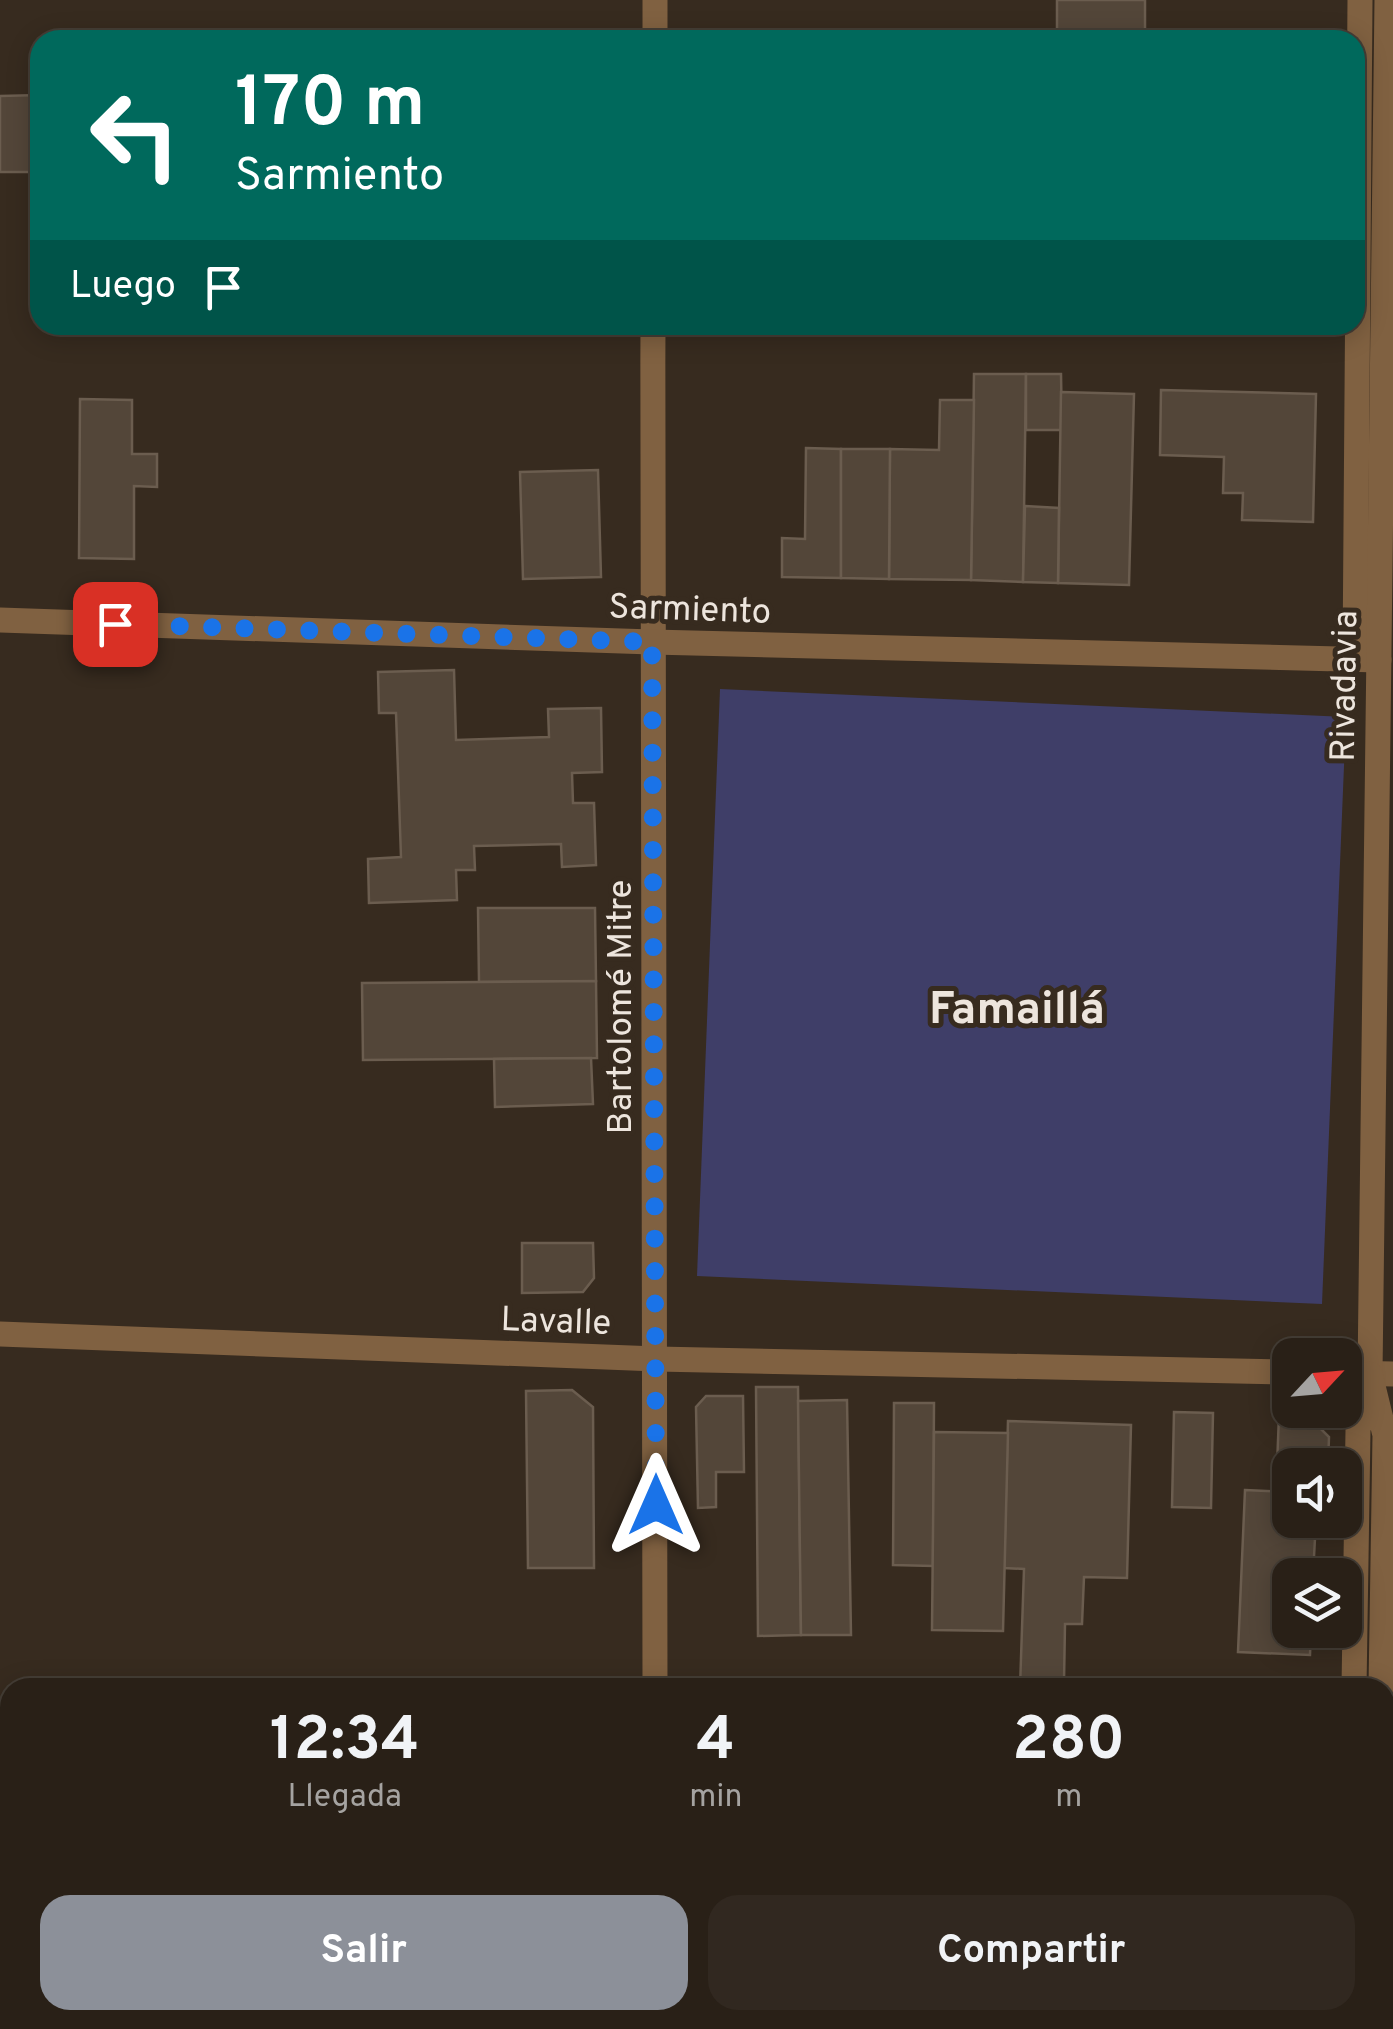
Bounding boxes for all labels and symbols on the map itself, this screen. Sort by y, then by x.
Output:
pin [73,582,158,667]
street label: Sarmiento [608,586,772,636]
street label: Rivadavia [1323,610,1369,762]
street label: Bartolomé Mitre [600,880,644,1134]
district label: Famaillá [929,983,1105,1040]
street label: Lavalle [500,1299,612,1347]
north arrow [1272,1338,1362,1428]
position arrow [604,1453,708,1557]

